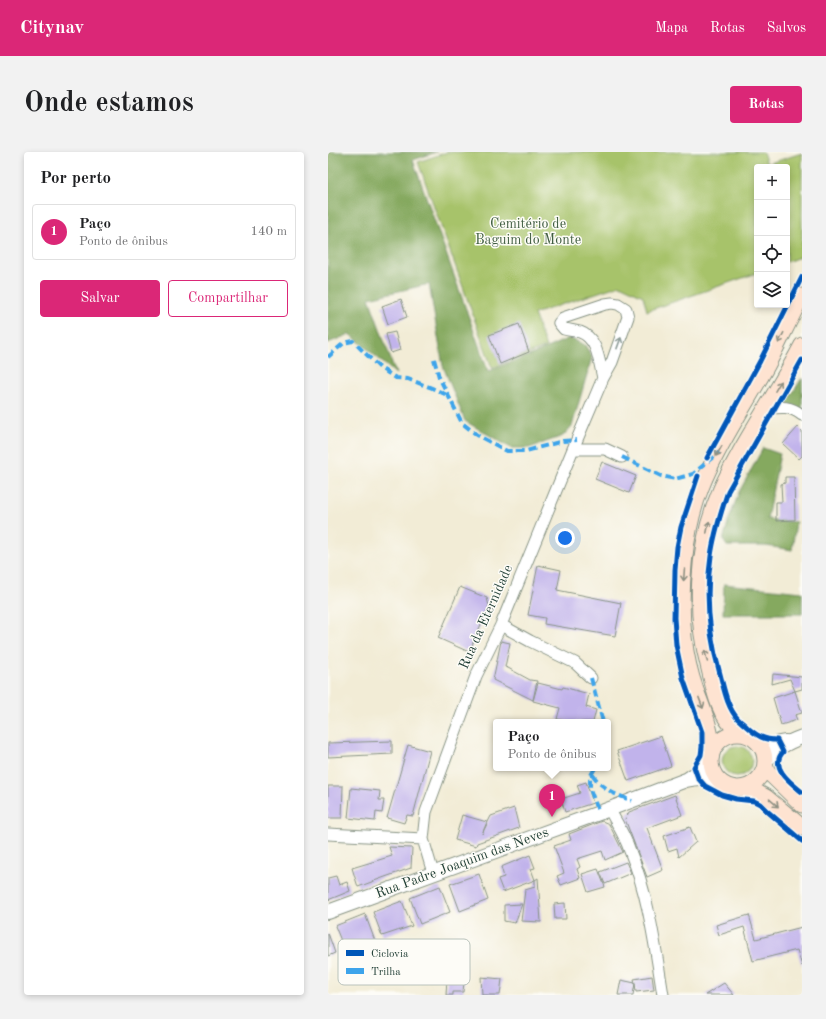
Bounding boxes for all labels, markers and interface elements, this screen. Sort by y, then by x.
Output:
text: Citynav [20,19,84,38]
text: Mapa [655,21,688,35]
text: Rotas [710,21,745,35]
text: Salvos [767,21,806,35]
button: Rotas [730,86,802,123]
text: Onde estamos [24,90,194,118]
map controls [754,164,790,308]
button: + [754,164,790,200]
text: Por perto [40,170,111,187]
button: − [754,200,790,236]
text: Paço [79,217,111,232]
park label: Cemitério de Baguim do Monte [475,217,581,247]
text: 1 [50,225,58,238]
text: 140 m [250,225,287,238]
text: Ponto de ônibus [79,235,168,248]
button: locate [754,236,790,272]
button: layers [754,272,790,308]
button: Salvar [40,280,160,317]
button: Compartilhar [168,280,288,317]
one-way arrow [777,331,785,343]
one-way arrow [615,337,623,349]
one-way arrow [775,380,783,392]
one-way arrow [714,445,722,457]
one-way arrow [705,521,713,534]
your location [555,528,575,548]
street label: Rua da Eternidade [457,563,515,671]
one-way arrow [680,568,687,581]
one-way arrow [701,650,709,663]
one-way arrow [698,696,706,708]
popup [493,719,611,771]
text: Paço [508,730,540,745]
text: Ponto de ônibus [508,748,596,761]
pin: 1 [539,784,565,817]
one-way arrow [769,799,779,808]
street label: Rua Padre Joaquim das Neves [374,825,550,901]
legend [338,939,470,985]
text: Ciclovia [371,949,409,960]
text: Trilha [371,967,401,978]

